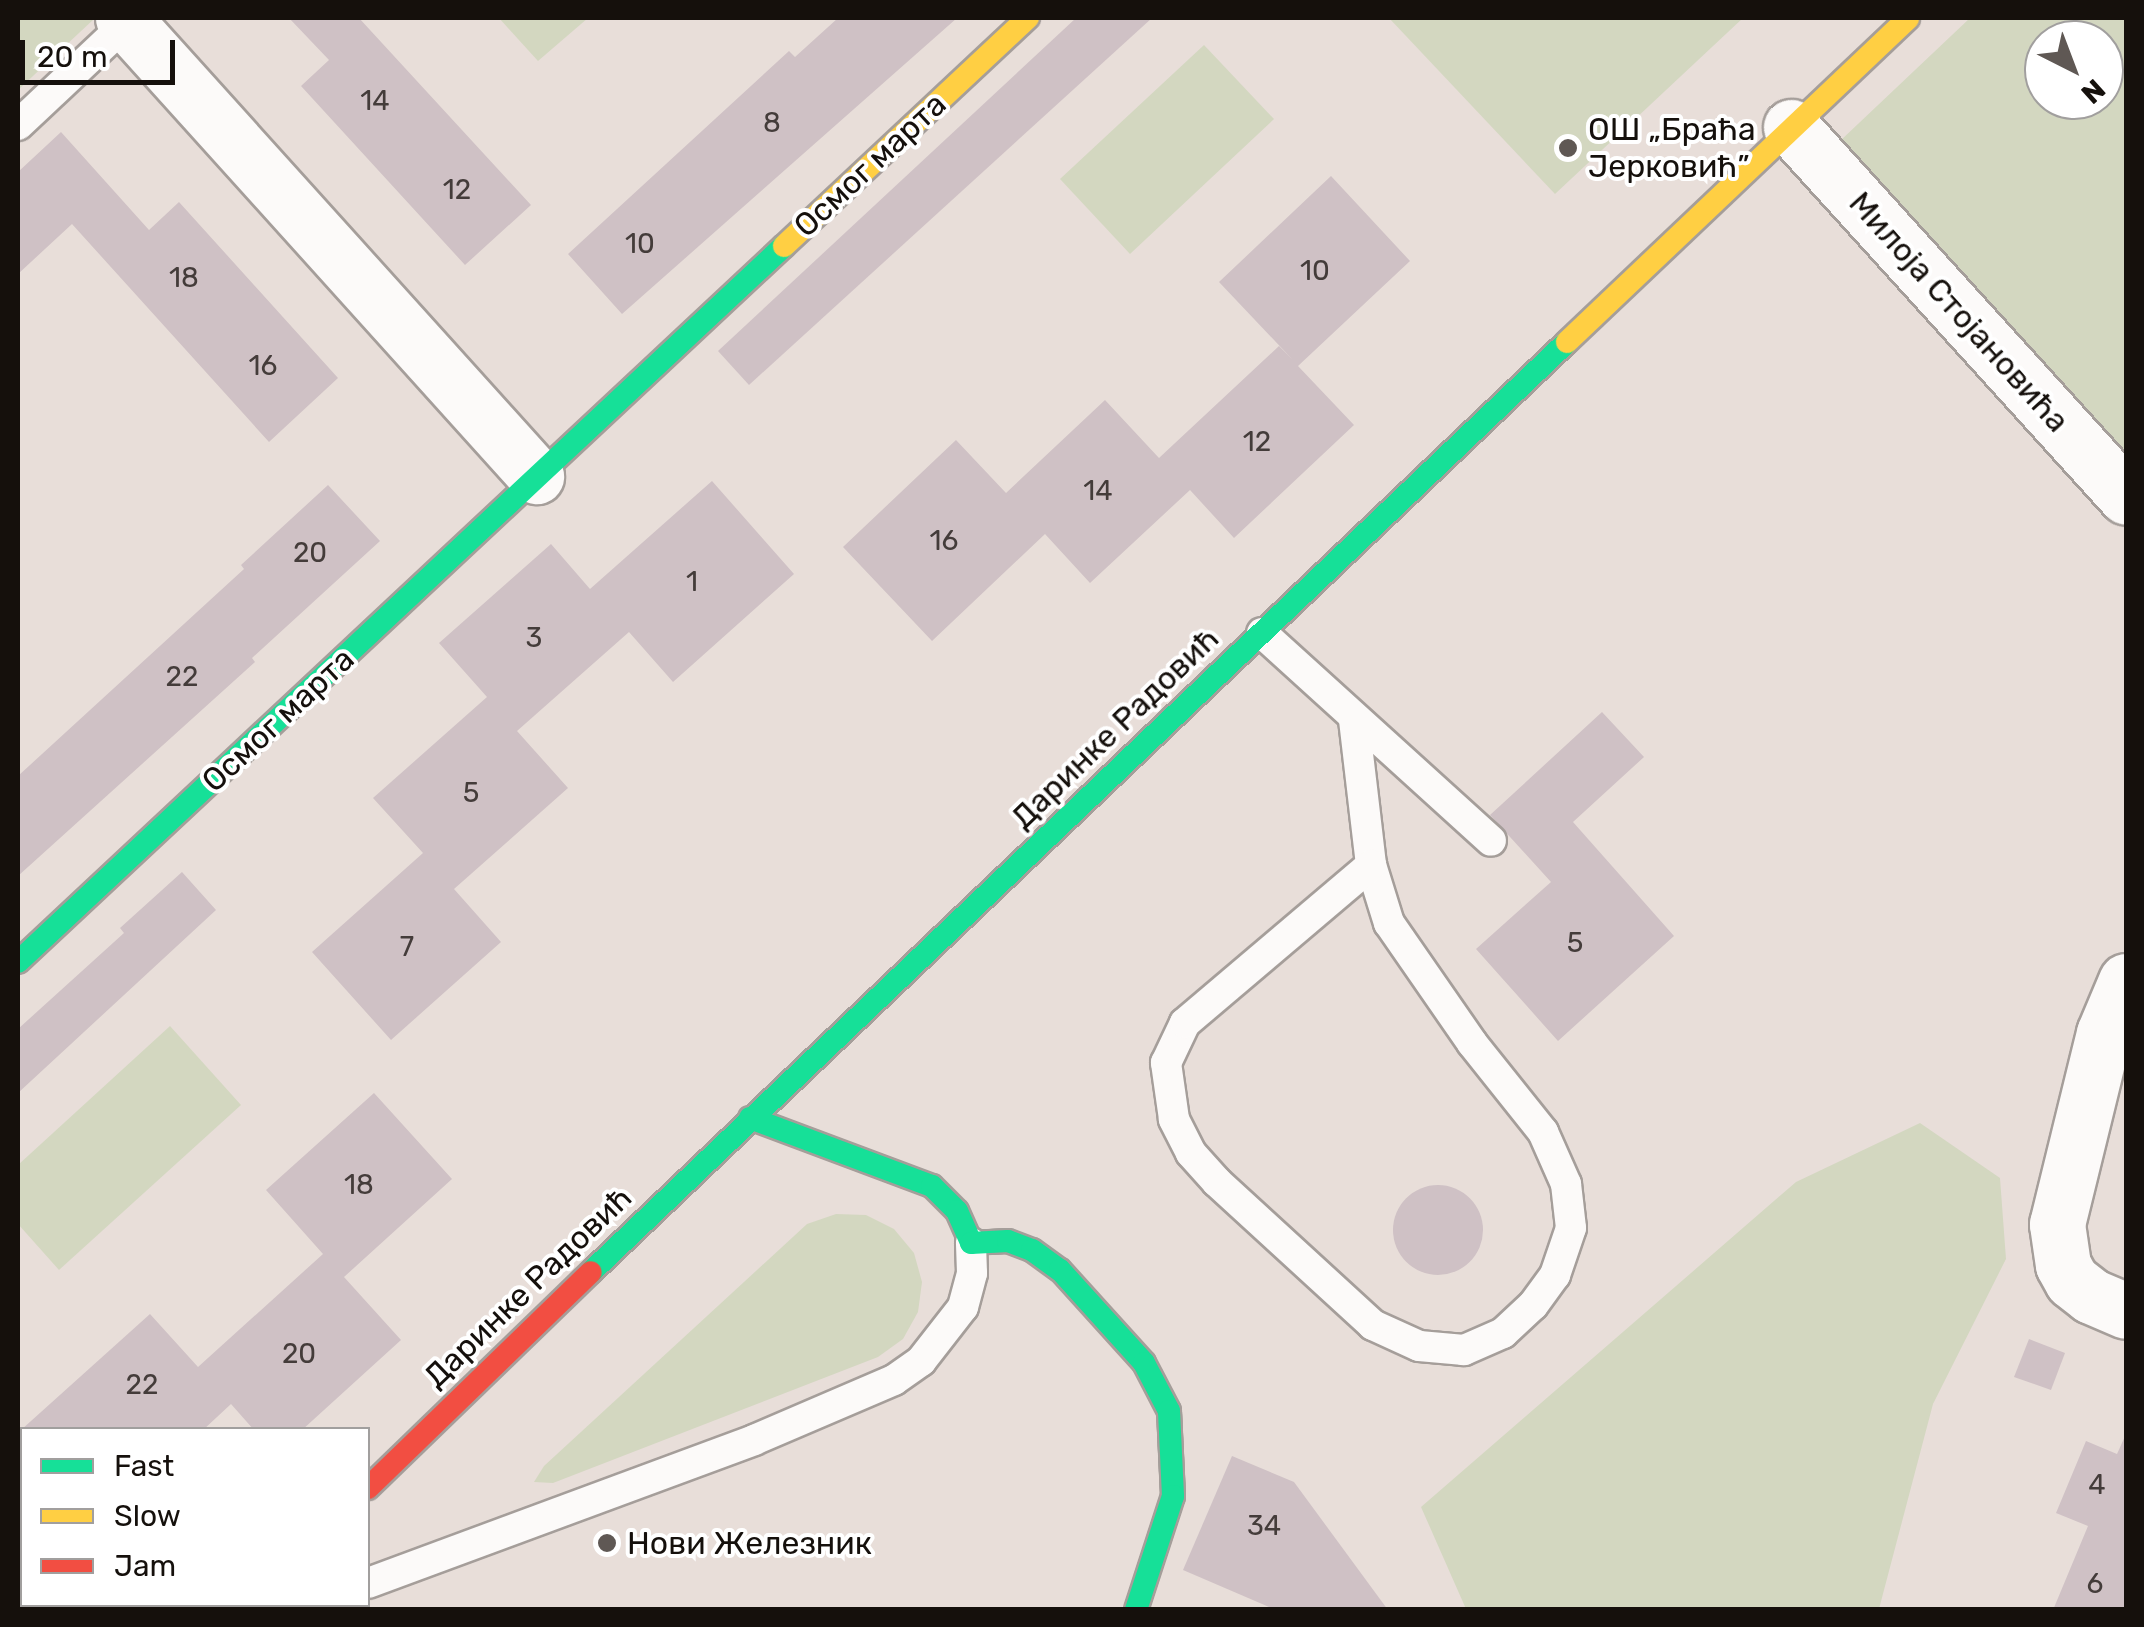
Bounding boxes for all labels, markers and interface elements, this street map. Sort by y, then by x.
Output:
scale bar [25,20,180,82]
north arrow [2024,20,2124,120]
text: 20 m [37,39,108,75]
text: N [2075,72,2112,110]
house number: 14 [360,84,390,118]
street label: Осмог марта [786,85,954,245]
house number: 8 [763,106,781,140]
place label: ОШ „Браћа Јерковић” [1588,111,1756,186]
marker: ОШ „Браћа Јерковић” [1557,137,1579,159]
house number: 12 [443,173,471,207]
street label: Милоја Стојановића [1841,184,2077,440]
house number: 10 [625,227,655,261]
house number: 10 [1300,254,1330,288]
house number: 18 [169,261,199,295]
house number: 16 [249,349,277,383]
house number: 12 [1243,425,1271,459]
house number: 14 [1083,474,1113,508]
house number: 16 [930,524,958,558]
house number: 20 [293,536,327,570]
house number: 1 [686,565,698,599]
street label: Даринке Радовић [1003,619,1227,837]
house number: 3 [526,621,542,655]
street label: Осмог марта [194,640,362,800]
house number: 22 [166,660,198,694]
house number: 5 [463,776,479,810]
house number: 5 [1567,926,1583,960]
house number: 7 [400,930,414,964]
house number: 18 [344,1168,374,1202]
street label: Даринке Радовић [416,1178,640,1396]
house number: 20 [282,1337,316,1371]
house number: 22 [126,1368,158,1402]
legend [20,1427,370,1607]
text: Fast [114,1448,174,1484]
house number: 4 [2088,1468,2106,1502]
text: Slow [114,1498,181,1534]
house number: 34 [1247,1509,1281,1543]
place label: Нови Железник [627,1524,872,1562]
marker: Нови Железник [596,1532,618,1554]
text: Jam [114,1548,176,1584]
house number: 6 [2087,1567,2103,1601]

